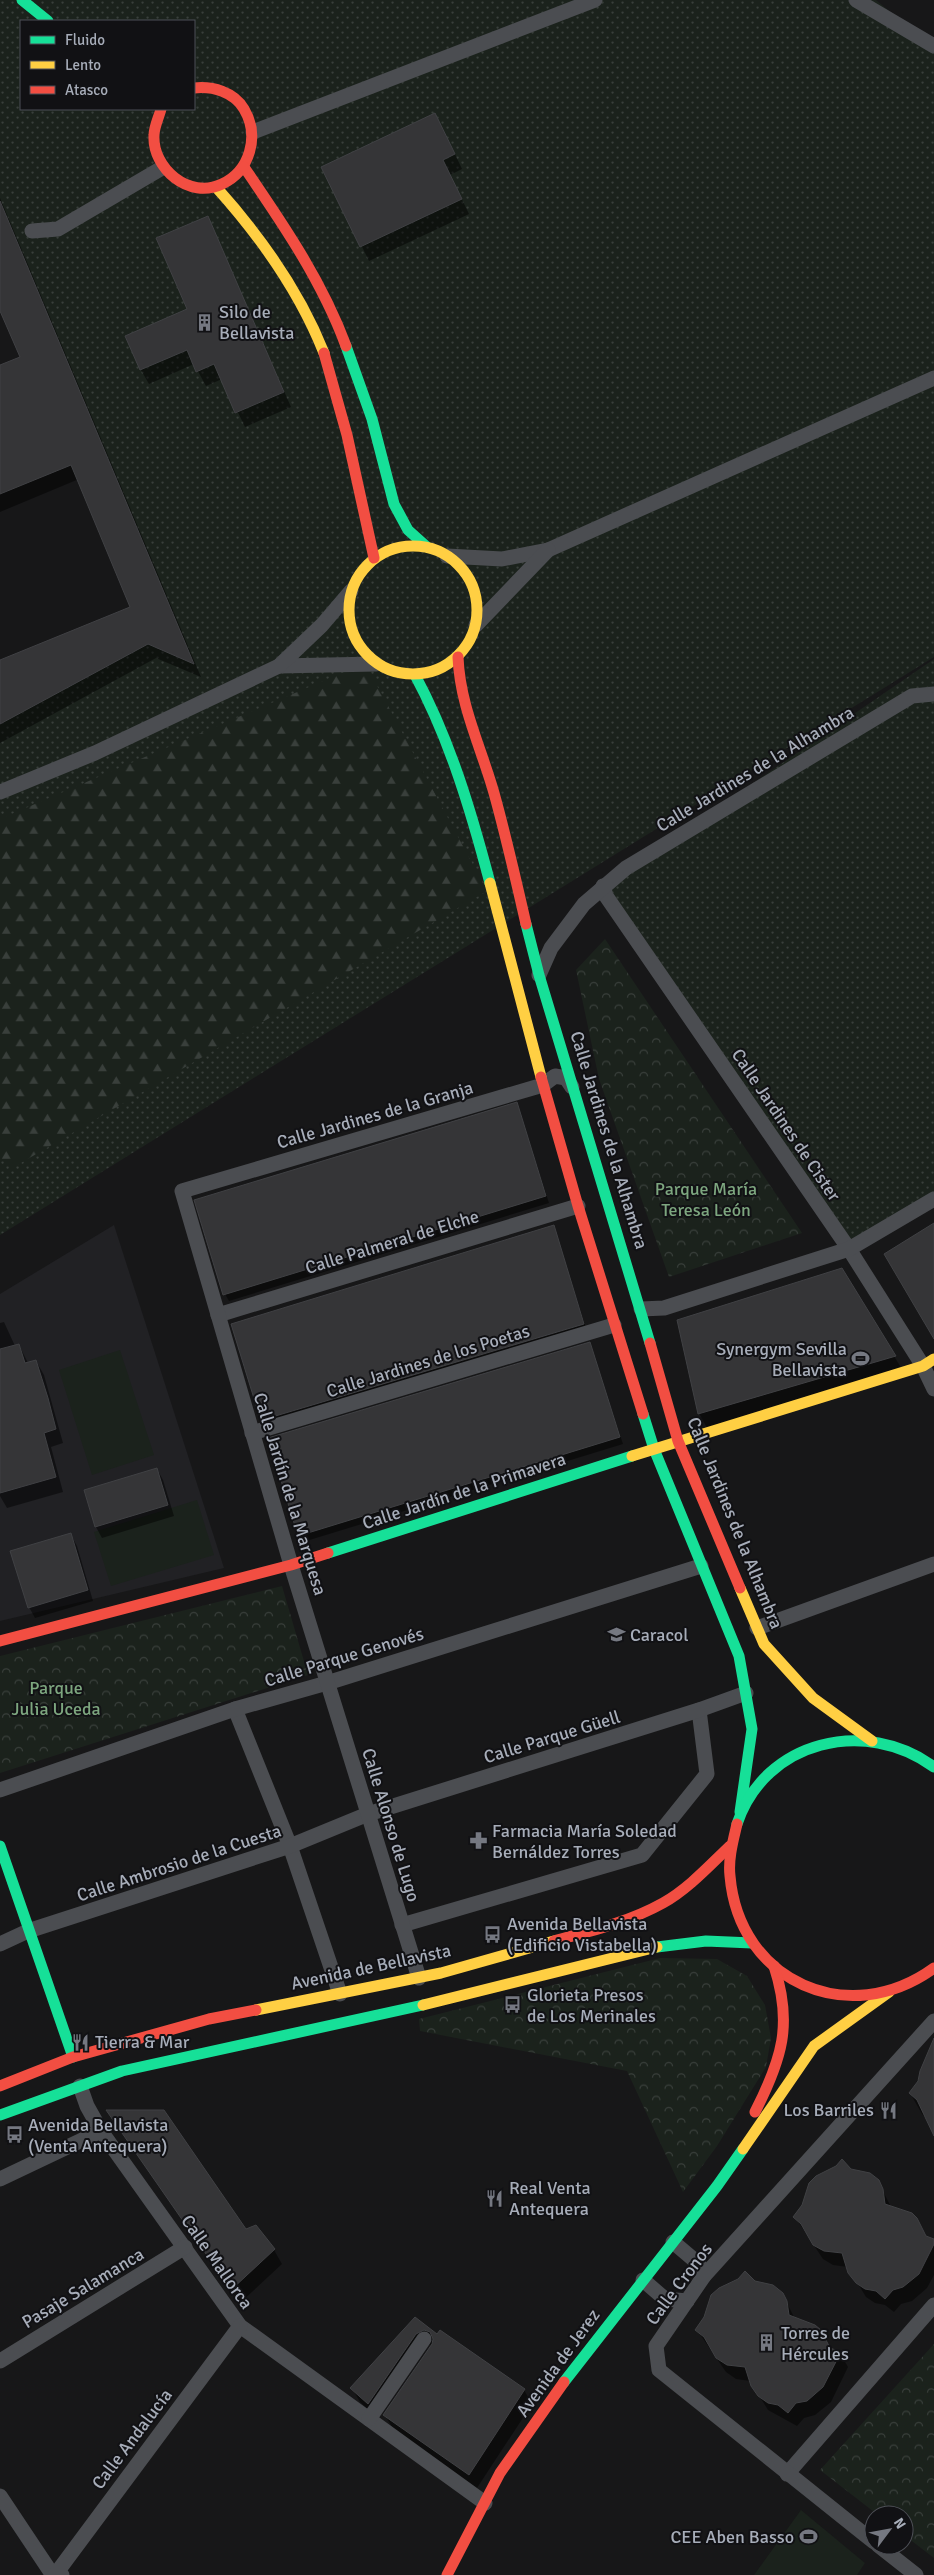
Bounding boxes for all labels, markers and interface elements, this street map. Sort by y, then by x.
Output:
legend [20,20,195,110]
text: Fluido [65,31,105,49]
text: Lento [65,56,101,74]
text: Atasco [65,81,108,99]
place label: Silo de Bellavista [219,301,294,344]
building icon: Silo de Bellavista [195,312,215,332]
street label: Calle Jardines de la Alhambra [652,701,858,837]
street label: Calle Jardines de la Alhambra [565,1028,653,1252]
street label: Calle Jardines de Cister [727,1045,845,1206]
street label: Calle Jardines de la Granja [274,1076,476,1154]
park label: Parque María Teresa León [655,1178,757,1221]
street label: Calle Palmeral de Elche [302,1205,482,1279]
street label: Calle Jardines de los Poetas [324,1320,532,1402]
place label: Synergym Sevilla Bellavista [716,1338,847,1381]
sports icon: Synergym Sevilla Bellavista [851,1349,871,1369]
street label: Calle Jardín de la Marquesa [249,1390,331,1598]
street label: Calle Jardines de la Alhambra [682,1414,788,1632]
street label: Calle Jardín de la Primavera [359,1448,569,1534]
street label: Calle Parque Genovés [262,1622,426,1692]
place label: Caracol [630,1624,688,1646]
school or university icon: Caracol [606,1625,626,1645]
park label: Parque Julia Uceda [11,1677,101,1720]
street label: Calle Parque Güell [481,1706,623,1768]
street label: Calle Alonso de Lugo [357,1746,425,1904]
street label: Calle Ambrosio de la Cuesta [74,1820,284,1906]
place label: Farmacia María Soledad Bernáldez Torres [492,1820,677,1863]
pharmacy icon: Farmacia María Soledad Bernáldez Torres [468,1831,488,1851]
place label: Avenida Bellavista (Edificio Vistabella) [507,1913,657,1956]
bus stop icon: Avenida Bellavista (Edificio Vistabella) [483,1924,503,1944]
street label: Avenida de Bellavista [289,1939,453,1995]
place label: Glorieta Presos de Los Merinales [527,1984,656,2027]
bus stop icon: Glorieta Presos de Los Merinales [503,1995,523,2015]
place label: Tierra & Mar [95,2031,190,2053]
restaurant icon: Tierra & Mar [71,2032,91,2052]
place label: Los Barriles [783,2099,874,2121]
restaurant icon: Los Barriles [878,2100,898,2120]
place label: Avenida Bellavista (Venta Antequera) [28,2114,168,2157]
bus stop icon: Avenida Bellavista (Venta Antequera) [4,2125,24,2145]
place label: Real Venta Antequera [509,2177,591,2220]
restaurant icon: Real Venta Antequera [485,2188,505,2208]
street label: Calle Mallorca [176,2211,258,2313]
street label: Calle Cronos [641,2239,717,2329]
street label: Pasaje Salamanca [18,2243,148,2333]
street label: Avenida de Jerez [512,2305,604,2421]
place label: Torres de Hércules [781,2322,850,2365]
building icon: Torres de Hércules [757,2333,777,2353]
street label: Calle Andalucía [87,2384,177,2494]
north arrow [864,2505,914,2555]
text: N [890,2515,909,2532]
place label: CEE Aben Basso [670,2526,794,2548]
sports icon: CEE Aben Basso [798,2527,818,2547]

